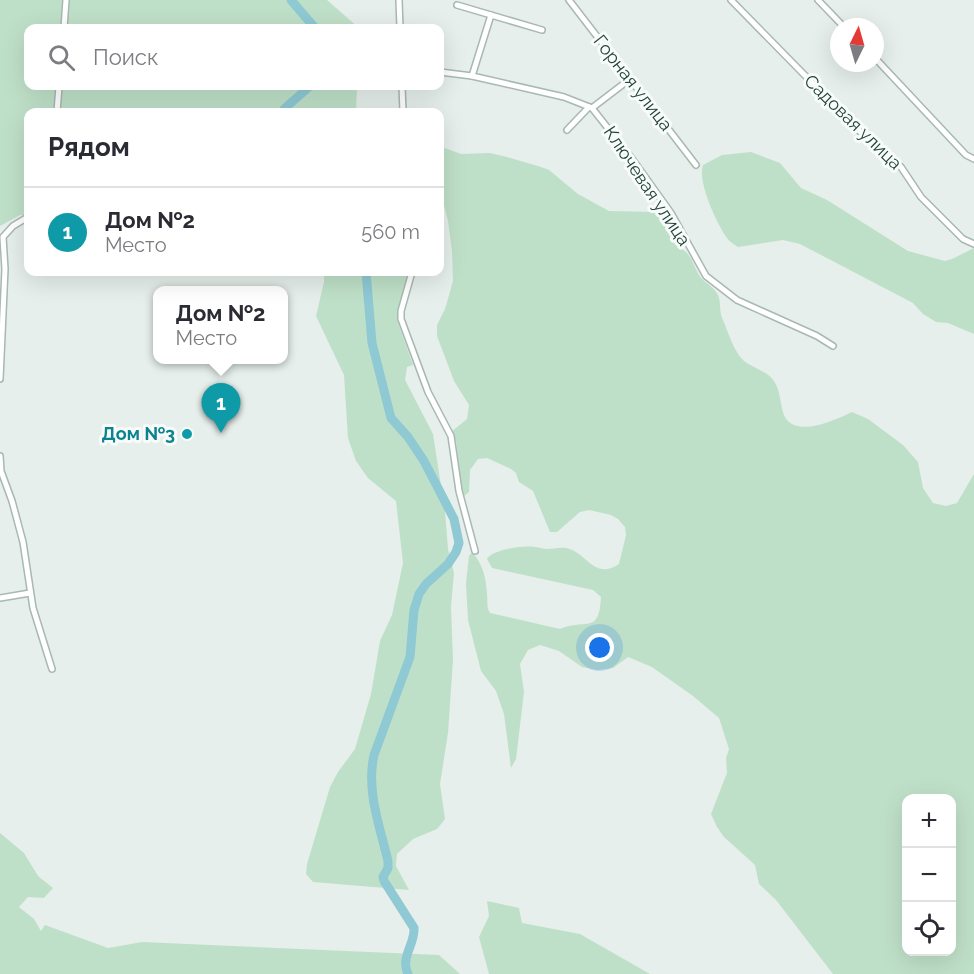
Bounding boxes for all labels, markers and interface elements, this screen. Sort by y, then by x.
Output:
north arrow [830,18,884,72]
search box [24,24,444,90]
street label: Горная улица [589,31,677,135]
icon: search [45,41,78,74]
text: Поиск [93,44,158,70]
street label: Садовая улица [800,70,906,173]
street label: Ключевая улица [600,122,695,249]
text: Рядом [48,132,130,162]
text: Дом №2 [105,207,195,233]
text: 1 [63,220,72,244]
text: 560 m [361,220,420,244]
text: Место [105,233,167,257]
popup [153,286,288,364]
text: Дом №2 [176,300,265,326]
text: Место [176,326,237,350]
pin: 1 [202,384,240,433]
place label: Дом №3 [102,423,175,444]
marker: Дом №3 [180,427,194,441]
your location [585,633,614,662]
map controls [902,794,956,956]
button: + [902,794,956,848]
button: − [902,848,956,902]
button: locate [902,902,956,956]

